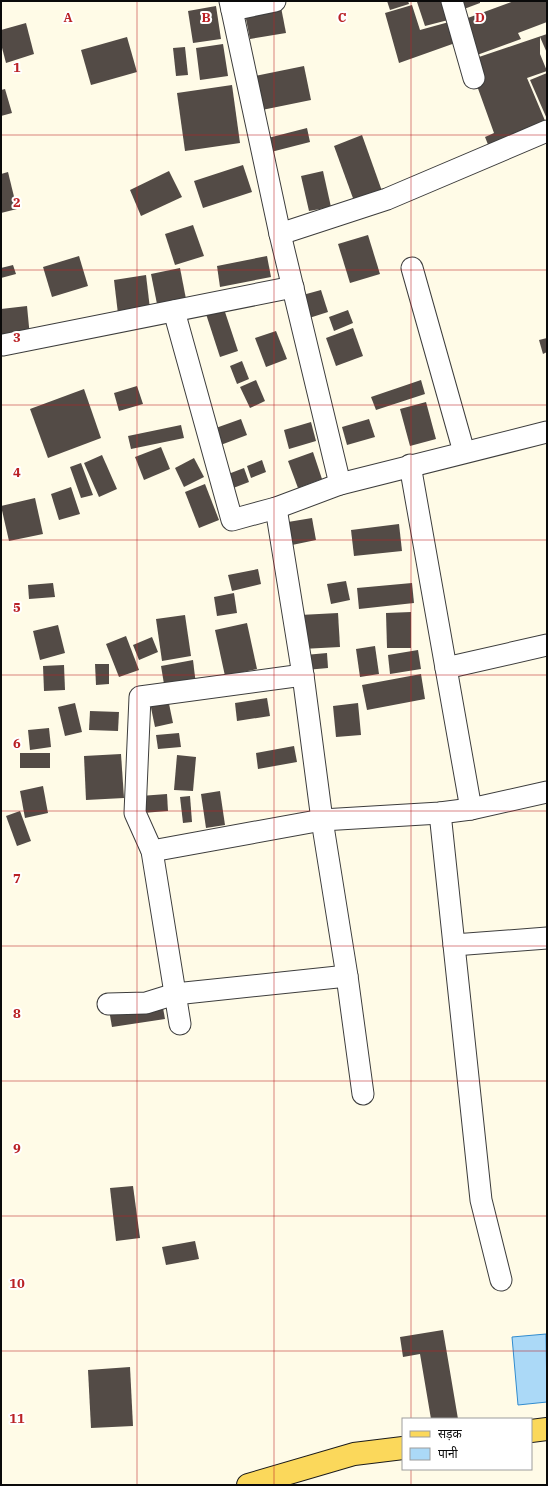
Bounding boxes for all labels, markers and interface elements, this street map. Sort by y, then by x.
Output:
text: A [63,9,73,26]
text: B [201,9,211,26]
text: C [338,9,347,26]
text: D [475,9,485,26]
text: 1 [13,59,21,76]
text: 2 [13,194,21,211]
text: 3 [13,329,21,346]
text: 4 [13,464,21,481]
text: 5 [13,599,21,616]
text: 6 [13,735,21,752]
text: 7 [13,870,21,887]
text: 8 [13,1005,21,1022]
text: 9 [13,1140,21,1157]
text: 10 [9,1275,25,1292]
text: 11 [9,1410,25,1427]
legend [402,1418,532,1470]
text: सड़क [438,1426,463,1441]
text: पानी [438,1446,459,1461]

